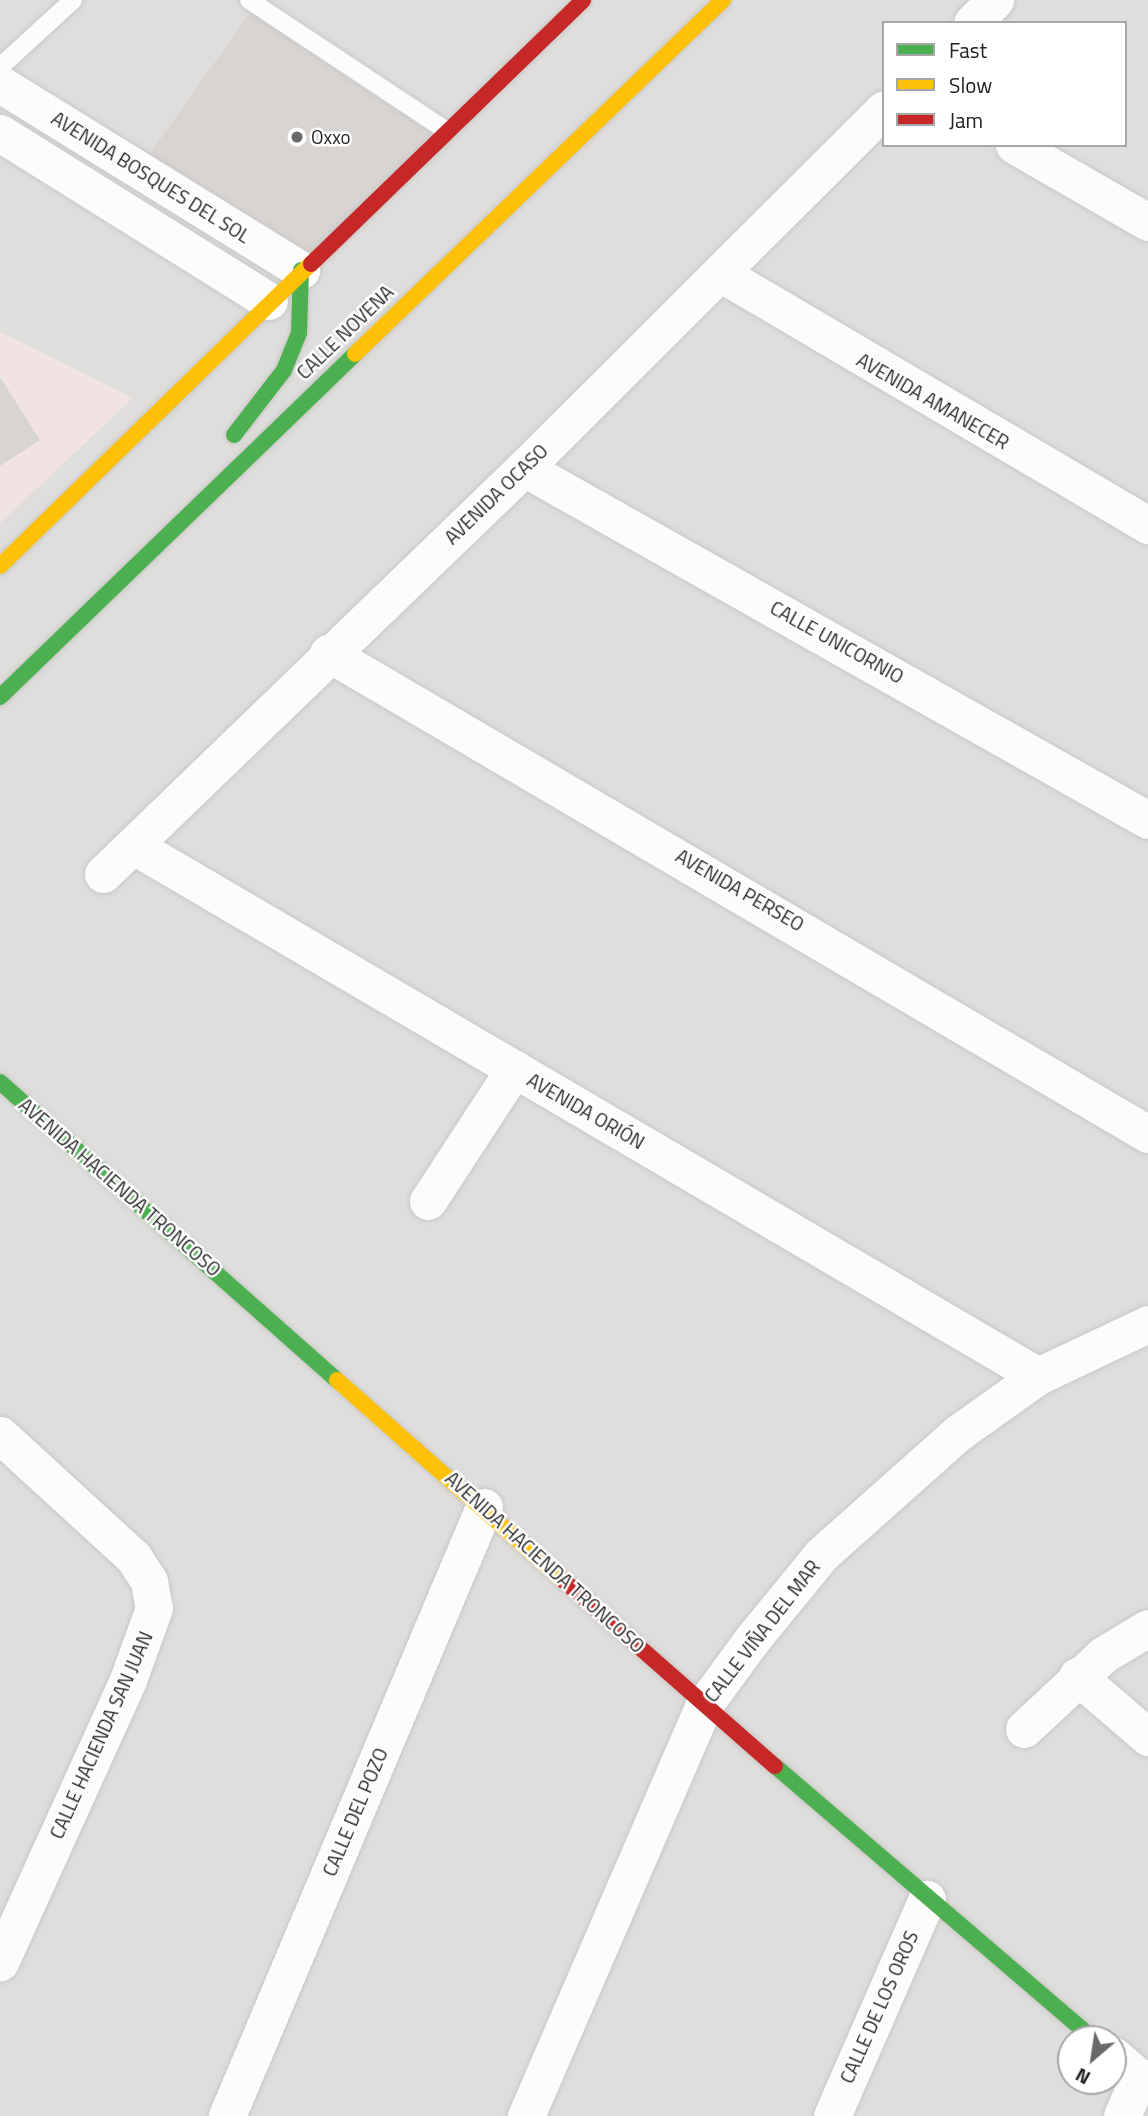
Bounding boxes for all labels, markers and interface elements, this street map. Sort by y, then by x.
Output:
legend [882,21,1127,147]
text: Fast [949,34,987,66]
text: Slow [949,69,992,101]
text: Jam [949,104,983,136]
street label: AVENIDA BOSQUES DEL SOL [48,106,254,248]
place label: Oxxo [311,126,351,148]
marker: Oxxo [289,129,305,145]
street label: CALLE NOVENA [292,280,398,384]
street label: AVENIDA AMANECER [853,348,1013,454]
street label: AVENIDA OCASO [440,439,552,549]
street label: CALLE UNICORNIO [766,596,908,688]
street label: AVENIDA PERSEO [672,844,808,936]
street label: AVENIDA ORIÓN [523,1068,649,1154]
street label: AVENIDA HACIENDA TRONCOSO [15,1093,225,1281]
street label: AVENIDA HACIENDA TRONCOSO [441,1467,649,1657]
street label: CALLE VIÑA DEL MAR [700,1556,824,1706]
street label: CALLE HACIENDA SAN JUAN [45,1628,157,1842]
street label: CALLE DEL POZO [318,1745,392,1879]
street label: CALLE DE LOS OROS [835,1927,923,2087]
north arrow [1057,2025,1127,2095]
text: N [1070,2061,1095,2093]

